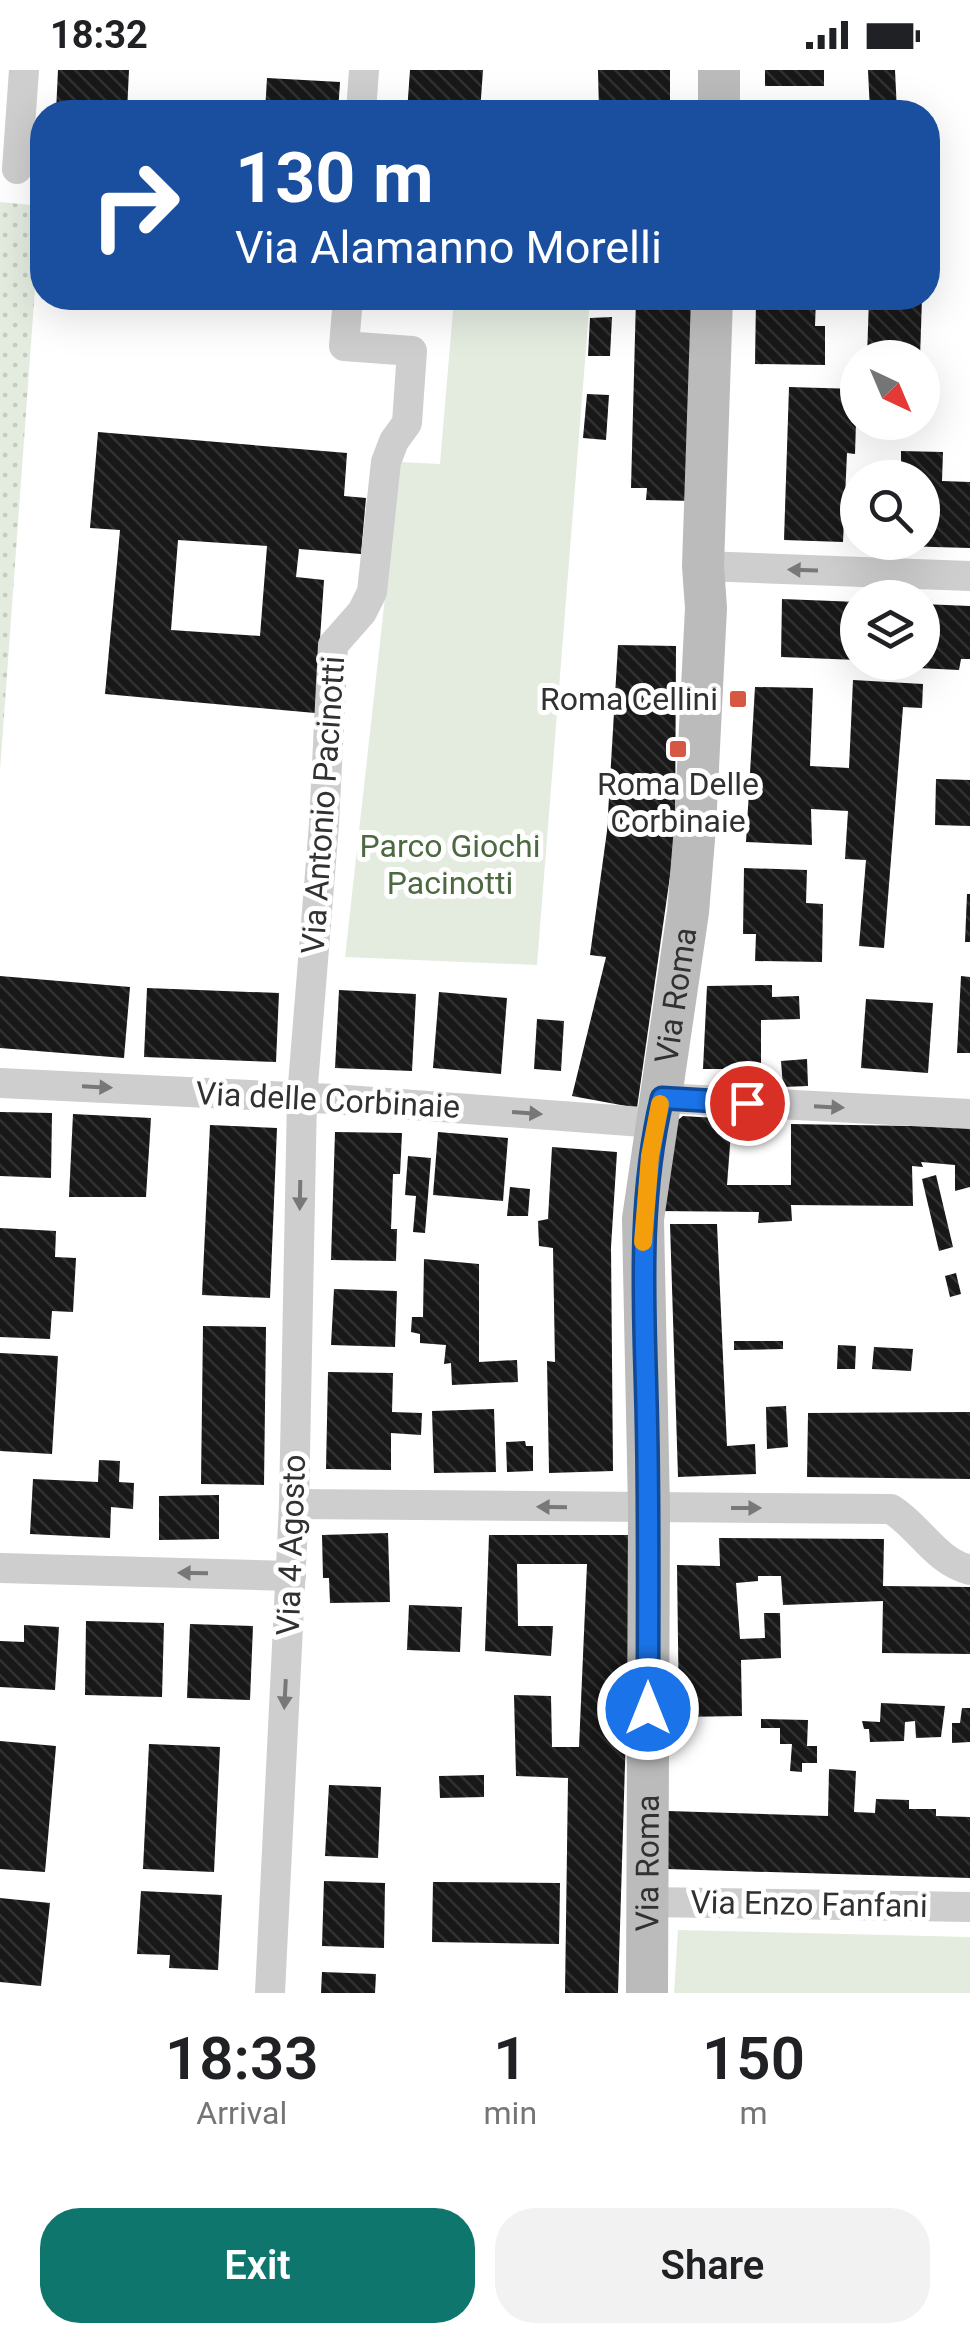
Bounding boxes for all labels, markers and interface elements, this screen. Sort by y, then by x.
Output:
text: 18:32 [50,13,148,57]
text: 130 m [235,137,434,219]
icon: right [70,140,200,270]
text: Via Alamanno Morelli [235,221,662,274]
north arrow [840,340,940,440]
map controls [840,340,940,680]
button: search [840,460,940,560]
one-way arrow [786,562,818,578]
button: layers [840,580,940,680]
street label: Via Antonio Pacinotti [294,655,352,955]
place label: Roma Cellini [540,680,718,718]
marker: Roma Cellini [727,688,749,710]
marker: Roma Delle Corbinaie [667,738,689,760]
place label: Roma Delle Corbinaie [597,765,759,840]
park label: Parco Giochi Pacinotti [360,827,540,902]
street label: Via Roma [647,925,704,1066]
pin [705,1061,790,1146]
street label: Via delle Corbinaie [195,1074,461,1126]
icon: arrive [720,1076,775,1131]
one-way arrow [82,1080,114,1096]
one-way arrow [813,1099,845,1115]
one-way arrow [511,1105,543,1121]
one-way arrow [292,1179,308,1211]
street label: Via 4 Agosto [269,1454,313,1636]
one-way arrow [535,1499,567,1515]
one-way arrow [731,1500,763,1516]
one-way arrow [177,1565,209,1581]
position arrow [596,1657,700,1761]
one-way arrow [277,1679,293,1711]
street label: Via Roma [628,1794,667,1932]
street label: Via Enzo Fanfani [690,1883,928,1925]
text: 18:33 [165,2023,319,2094]
text: 1 [493,2023,527,2094]
text: 150 [702,2023,805,2094]
text: Arrival [196,2094,287,2132]
text: min [484,2094,537,2132]
text: m [739,2094,768,2132]
button: Exit [40,2208,475,2323]
button: Share [495,2208,930,2323]

